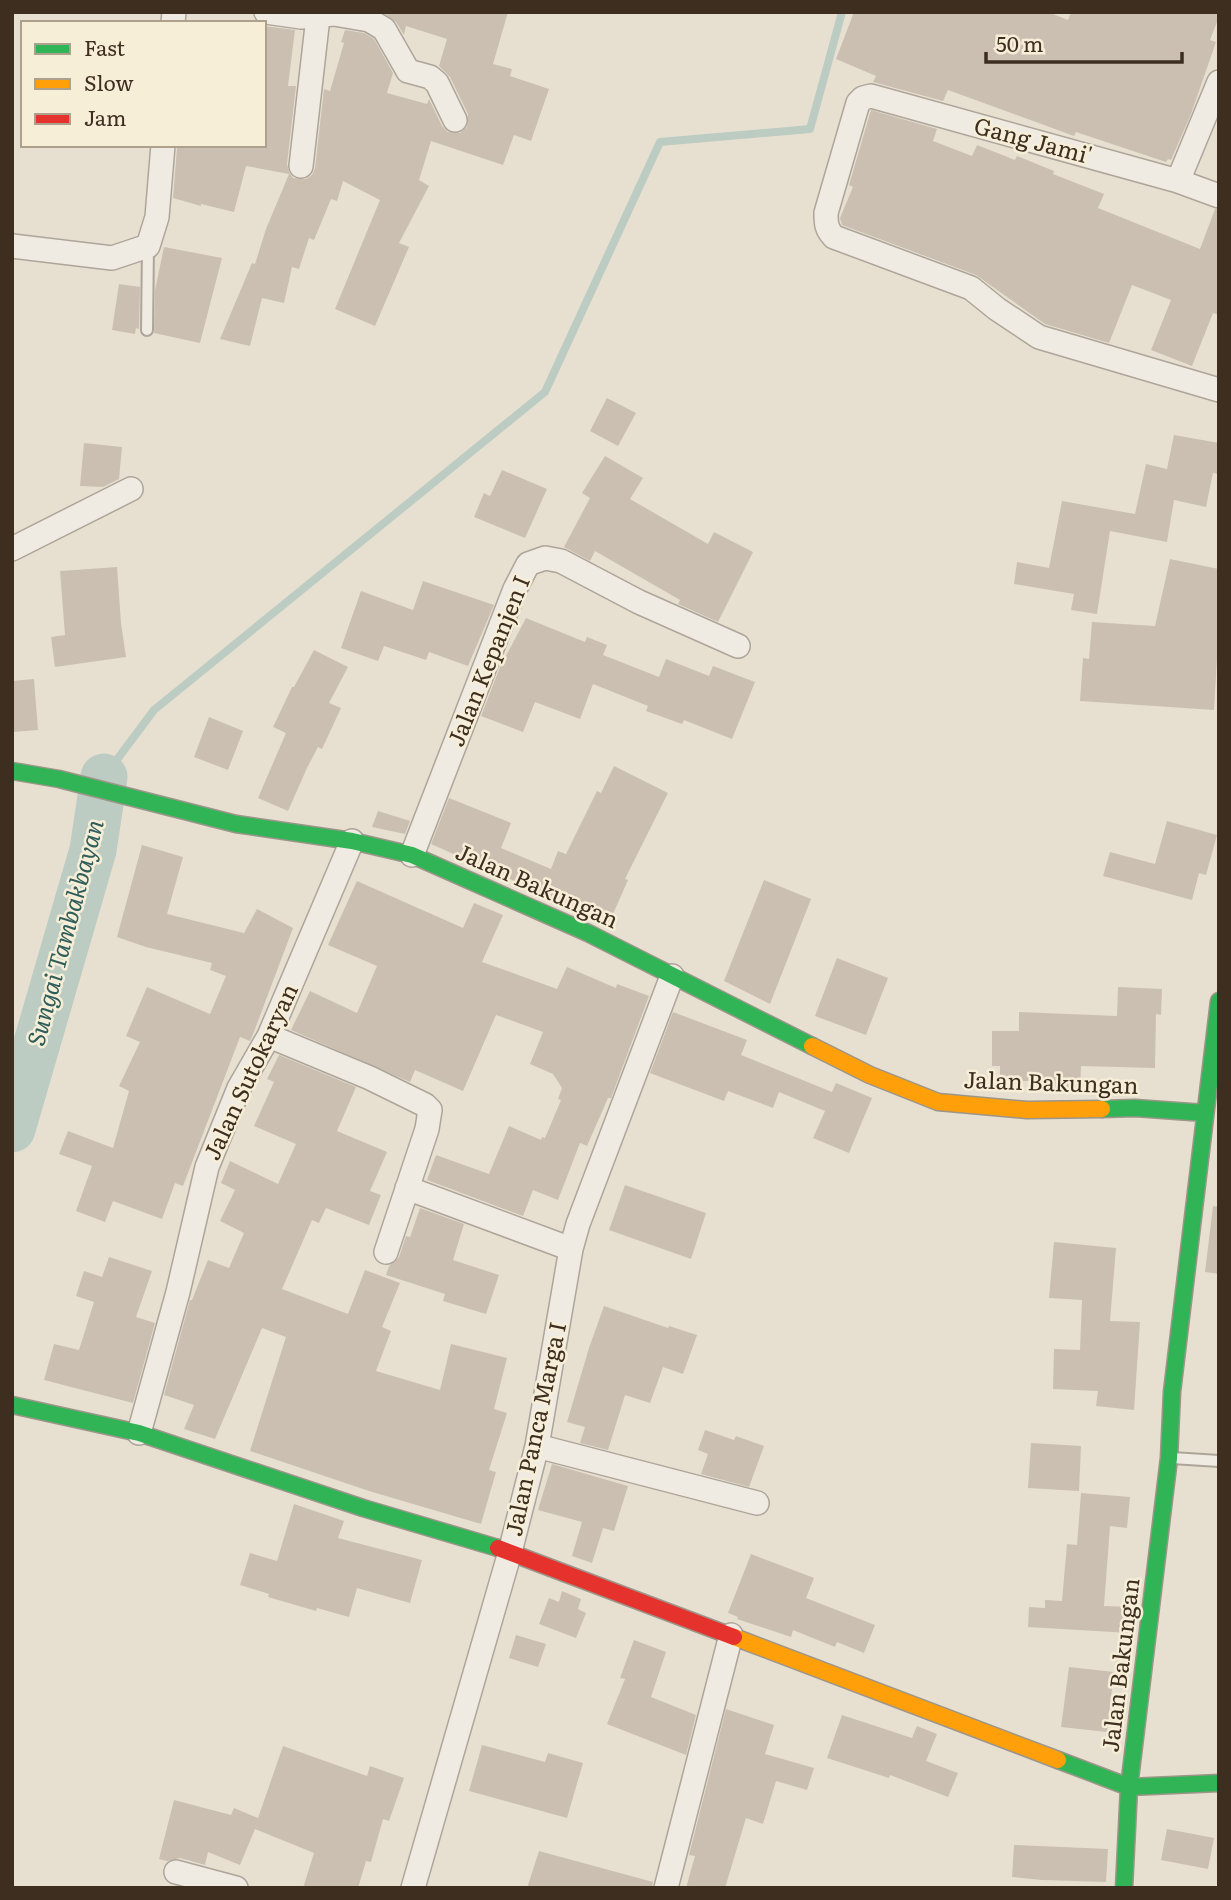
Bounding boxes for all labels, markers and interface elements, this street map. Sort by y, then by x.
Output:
legend [21,21,266,147]
scale bar [986,21,1182,65]
text: 50 m [996,27,1043,58]
text: Fast [84,31,125,62]
text: Slow [84,66,134,97]
text: Jam [84,101,126,132]
street label: Gang Jami' [971,107,1096,171]
street label: Jalan Kepanjen I [437,570,537,751]
water label: Sungai Tambakbayan [17,815,111,1049]
street label: Jalan Bakungan [451,833,625,935]
street label: Jalan Sutokaryan [193,977,305,1165]
street label: Jalan Bakungan [963,1061,1139,1101]
street label: Jalan Panca Marga I [495,1318,573,1539]
street label: Jalan Bakungan [1091,1576,1147,1754]

